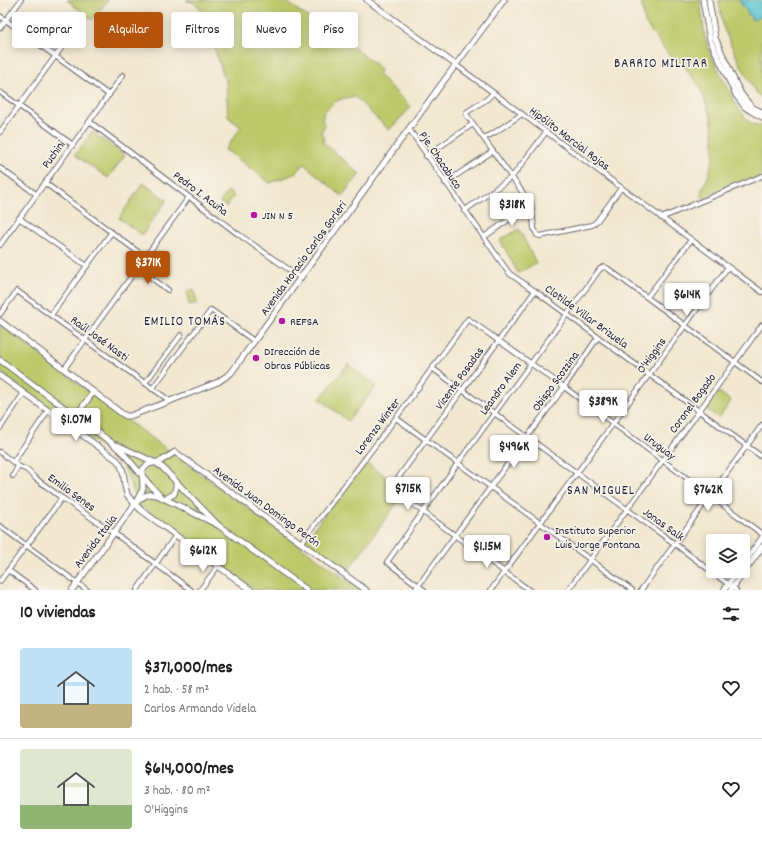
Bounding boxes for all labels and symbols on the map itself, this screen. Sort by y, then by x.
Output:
district label: BARRIO MILITAR [614,55,708,74]
street label: Hipólito Marcial Rojas [525,103,613,175]
street label: Pje. Chacabuco [414,128,465,193]
street label: Puchini [38,137,70,172]
street label: Pedro I. Acuña [169,168,231,221]
pin: $318K [484,193,540,227]
street label: Avenida Horacio Carlos Gorleri [257,198,352,320]
place label: JIN N 5 [262,208,293,225]
marker: JIN N 5 [249,210,259,220]
pin: $371K [120,251,176,285]
street label: Clotilde Villar Brizuela [541,281,632,354]
pin: $614K [659,283,715,317]
street label: Raúl José Nasti [67,312,132,366]
district label: EMILIO TOMÁS [144,313,226,332]
place label: REFSA [290,314,319,331]
marker: REFSA [277,316,287,326]
street label: O'Higgins [633,334,671,377]
place label: DIrección de Obras Públicas [264,344,330,375]
street label: Vicente Posadas [432,344,489,414]
street label: Obispo Scozzina [528,348,584,416]
marker: DIrección de Obras Públicas [251,353,261,363]
street label: Leandro Alem [476,359,526,419]
street label: Coronel Bogado [666,370,721,437]
pin: $389K [575,390,631,424]
street label: Lorenzo Winter [351,395,405,459]
pin: $1.07M [43,408,109,442]
street label: Uruguay [639,429,680,466]
pin: $496K [486,435,542,469]
street label: Avenida Juan Domingo Perón [209,462,324,552]
street label: Emilio Senes [44,470,99,516]
pin: $715K [380,477,436,511]
pin: $762K [680,478,736,512]
district label: SAN MIGUEL [567,482,635,501]
street label: Jonas Salk [639,504,687,546]
street label: Avenida Italia [70,511,122,572]
place label: Instituto Superior Luis Jorge Fontana [555,523,640,554]
marker: Instituto Superior Luis Jorge Fontana [542,532,552,542]
pin: $1.15M [454,535,520,569]
pin: $612K [175,539,231,573]

